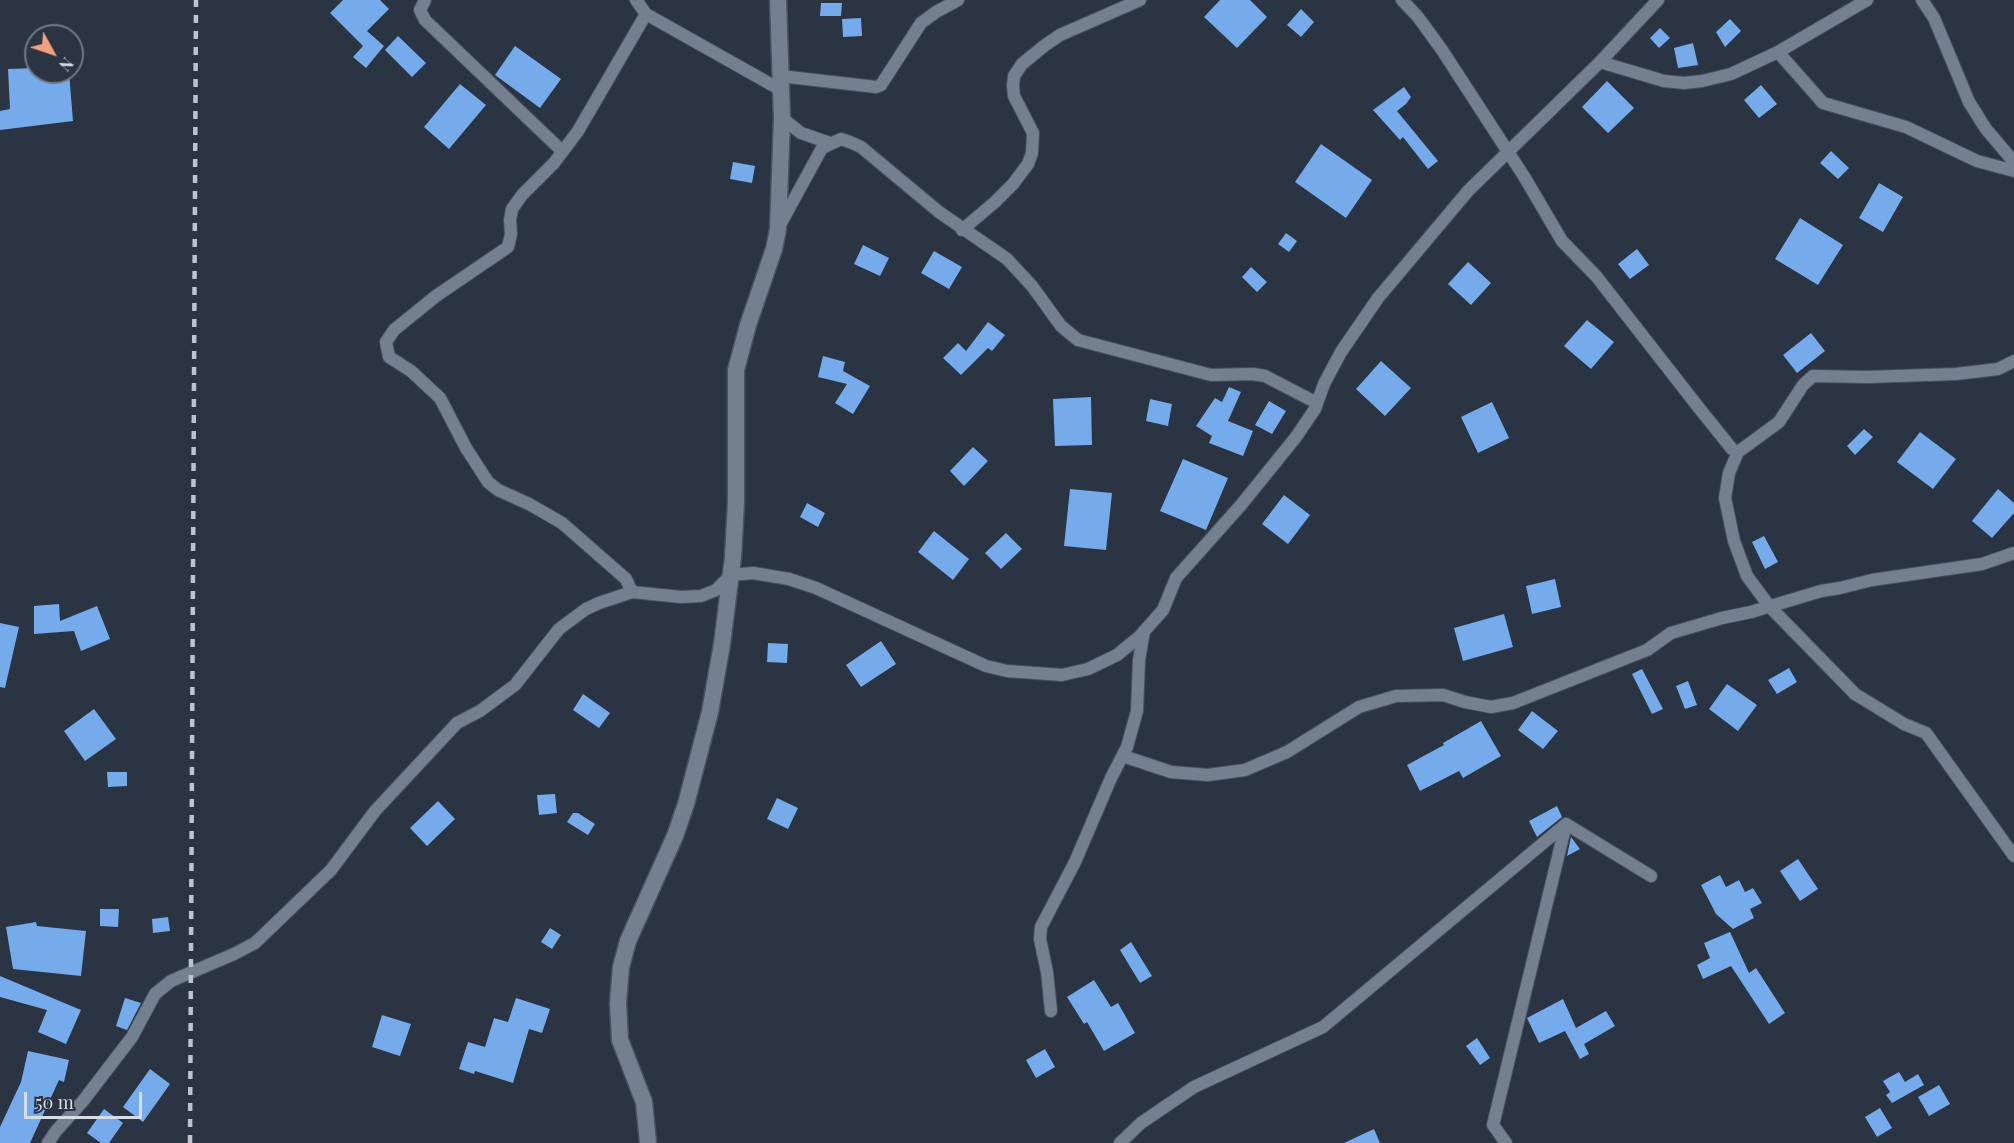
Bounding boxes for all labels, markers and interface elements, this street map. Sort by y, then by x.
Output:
north arrow [24,24,84,84]
text: N [55,53,78,76]
scale bar [27,1080,146,1118]
text: 50 m [35,1090,74,1114]

